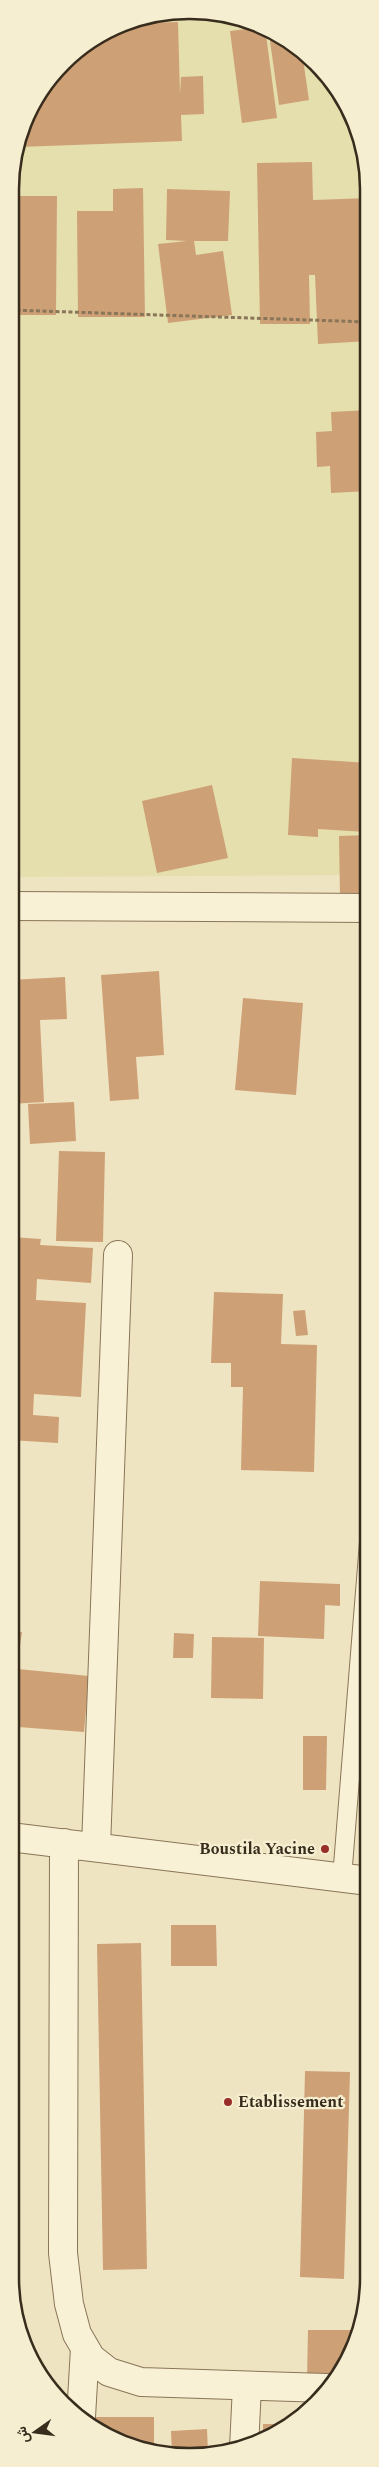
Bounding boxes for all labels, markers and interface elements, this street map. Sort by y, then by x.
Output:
place label: Boustila Yacine [199,1837,315,1861]
marker: Boustila Yacine [319,1843,331,1855]
place label: Etablissement [238,2090,343,2114]
marker: Etablissement [222,2096,234,2108]
north arrow [10,2407,60,2457]
text: ش [11,2424,35,2446]

